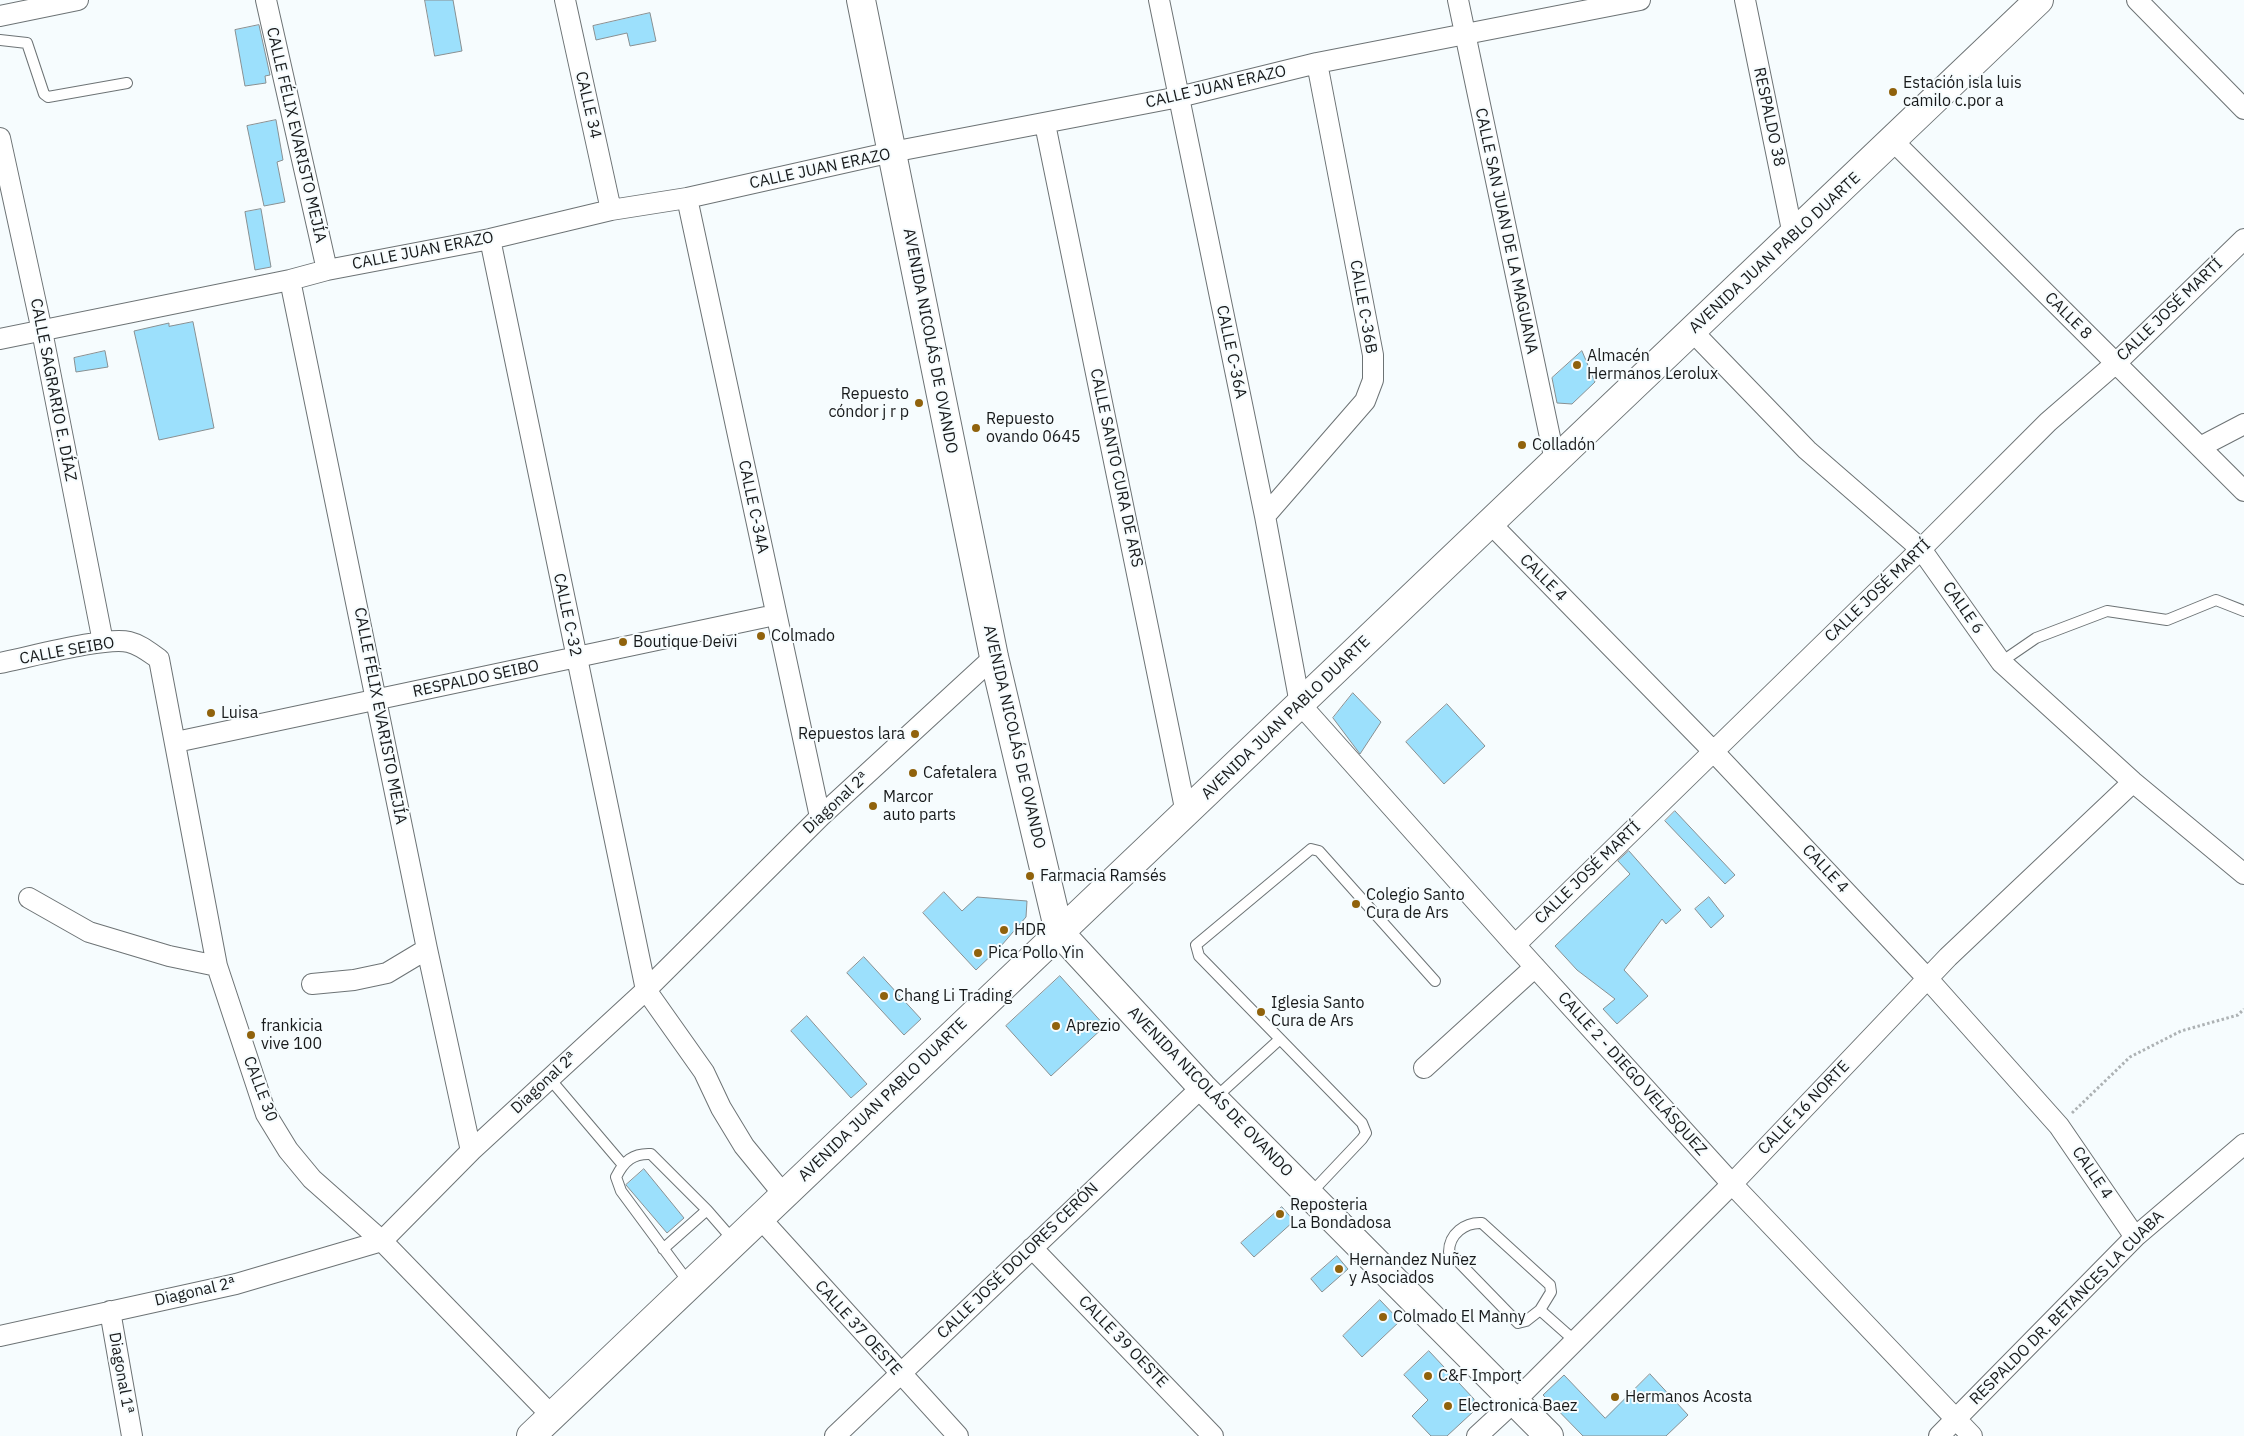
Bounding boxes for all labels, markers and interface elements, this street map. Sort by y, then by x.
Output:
street label: CALLE FÉLIX EVARISTO MEJÍA [262,25,330,245]
street label: CALLE JUAN ERAZO [1144,61,1288,113]
street label: RESPALDO 38 [1749,66,1789,168]
street label: CALLE 34 [571,69,605,141]
place label: Estación isla luis camilo c.por a [1903,73,2022,111]
marker: Estación isla luis camilo c.por a [1887,86,1899,98]
street label: CALLE SAN JUAN DE LA MAGUANA [1471,106,1541,356]
street label: CALLE JUAN ERAZO [748,145,892,193]
street label: AVENIDA JUAN PABLO DUARTE [1685,168,1865,338]
street label: AVENIDA NICOLÁS DE OVANDO [899,227,961,455]
street label: CALLE JUAN ERAZO [351,228,495,274]
street label: CALLE JOSÉ MARTÍ [2113,255,2227,365]
street label: CALLE C-36B [1345,259,1381,355]
street label: CALLE 8 [2040,288,2096,344]
street label: CALLE SAGRARIO E. DÍAZ [26,297,80,483]
street label: CALLE C-36A [1212,304,1250,400]
place label: Almacén Hermanos Lerolux [1587,346,1718,384]
marker: Almacén Hermanos Lerolux [1571,359,1583,371]
street label: CALLE SANTO CURA DE ARS [1086,367,1146,569]
place label: Repuesto cóndor j r p [828,384,909,422]
marker: Repuesto cóndor j r p [913,397,925,409]
place label: Repuesto ovando 0645 [986,409,1081,447]
marker: Repuesto ovando 0645 [970,422,982,434]
place label: Colladón [1532,435,1595,455]
marker: Colladón [1516,439,1528,451]
street label: CALLE C-34A [734,459,772,555]
street label: CALLE JOSÉ MARTÍ [1821,536,1935,646]
street label: CALLE 4 [1515,550,1571,606]
street label: CALLE C-32 [549,572,585,658]
street label: CALLE 6 [1938,578,1988,638]
street label: CALLE FÉLIX EVARISTO MEJÍA [350,606,410,826]
street label: AVENIDA NICOLÁS DE OVANDO [979,623,1049,851]
place label: Colmado [771,626,835,646]
marker: Colmado [755,630,767,642]
place label: Boutique Deivi [633,632,737,652]
street label: AVENIDA JUAN PABLO DUARTE [1198,632,1374,804]
street label: CALLE SEIBO [18,633,116,669]
marker: Boutique Deivi [617,636,629,648]
street label: RESPALDO SEIBO [411,656,541,702]
place label: Luisa [221,703,258,723]
marker: Luisa [205,707,217,719]
place label: Repuestos lara [798,724,905,744]
marker: Repuestos lara [909,728,921,740]
place label: Cafetalera [923,763,997,783]
marker: Cafetalera [907,767,919,779]
street label: Diagonal 2ª [799,768,873,838]
place label: Marcor auto parts [883,787,956,825]
marker: Marcor auto parts [867,800,879,812]
street label: CALLE JOSÉ MARTÍ [1531,818,1645,928]
street label: CALLE 4 [1798,841,1852,897]
place label: Farmacia Ramsés [1040,866,1167,886]
marker: Farmacia Ramsés [1024,870,1036,882]
place label: Colegio Santo Cura de Ars [1366,885,1465,923]
marker: Colegio Santo Cura de Ars [1350,898,1362,910]
place label: HDR [1014,920,1046,940]
marker: HDR [998,924,1010,936]
place label: Pica Pollo Yin [988,943,1084,963]
marker: Pica Pollo Yin [972,947,984,959]
place label: Chang Li Trading [894,986,1012,1006]
street label: CALLE 2 - DIEGO VELÁSQUEZ [1554,988,1710,1160]
marker: Chang Li Trading [878,990,890,1002]
place label: Iglesia Santo Cura de Ars [1271,993,1365,1031]
street label: AVENIDA NICOLÁS DE OVANDO [1124,1003,1296,1181]
marker: Iglesia Santo Cura de Ars [1255,1006,1267,1018]
street label: AVENIDA JUAN PABLO DUARTE [795,1014,971,1186]
place label: frankicia vive 100 [261,1016,323,1054]
place label: Aprezio [1066,1016,1120,1036]
marker: Aprezio [1050,1020,1062,1032]
marker: frankicia vive 100 [245,1029,257,1041]
street label: Diagonal 2ª [507,1048,581,1118]
street label: CALLE 30 [239,1054,281,1124]
street label: CALLE 16 NORTE [1754,1057,1854,1159]
street label: CALLE 4 [2068,1143,2116,1203]
street label: CALLE JOSÉ DOLORES CERÓN [933,1179,1103,1343]
place label: Reposteria La Bondadosa [1290,1195,1391,1233]
street label: RESPALDO DR. BETANCES LA CUABA [1966,1207,2168,1409]
marker: Reposteria La Bondadosa [1274,1208,1286,1220]
place label: Hernandez Nuñez y Asociados [1349,1250,1476,1288]
marker: Hernandez Nuñez y Asociados [1333,1263,1345,1275]
street label: Diagonal 2ª [153,1273,237,1311]
street label: CALLE 37 OESTE [811,1277,905,1379]
street label: CALLE 39 OESTE [1074,1292,1172,1392]
place label: Colmado El Manny [1393,1307,1526,1327]
marker: Colmado El Manny [1377,1311,1389,1323]
street label: Diagonal 1ª [104,1331,138,1415]
place label: C&F Import [1438,1366,1522,1386]
marker: C&F Import [1422,1370,1434,1382]
place label: Hermanos Acosta [1625,1387,1752,1407]
marker: Hermanos Acosta [1609,1391,1621,1403]
place label: Electronica Baez [1458,1396,1577,1416]
marker: Electronica Baez [1442,1400,1454,1412]

